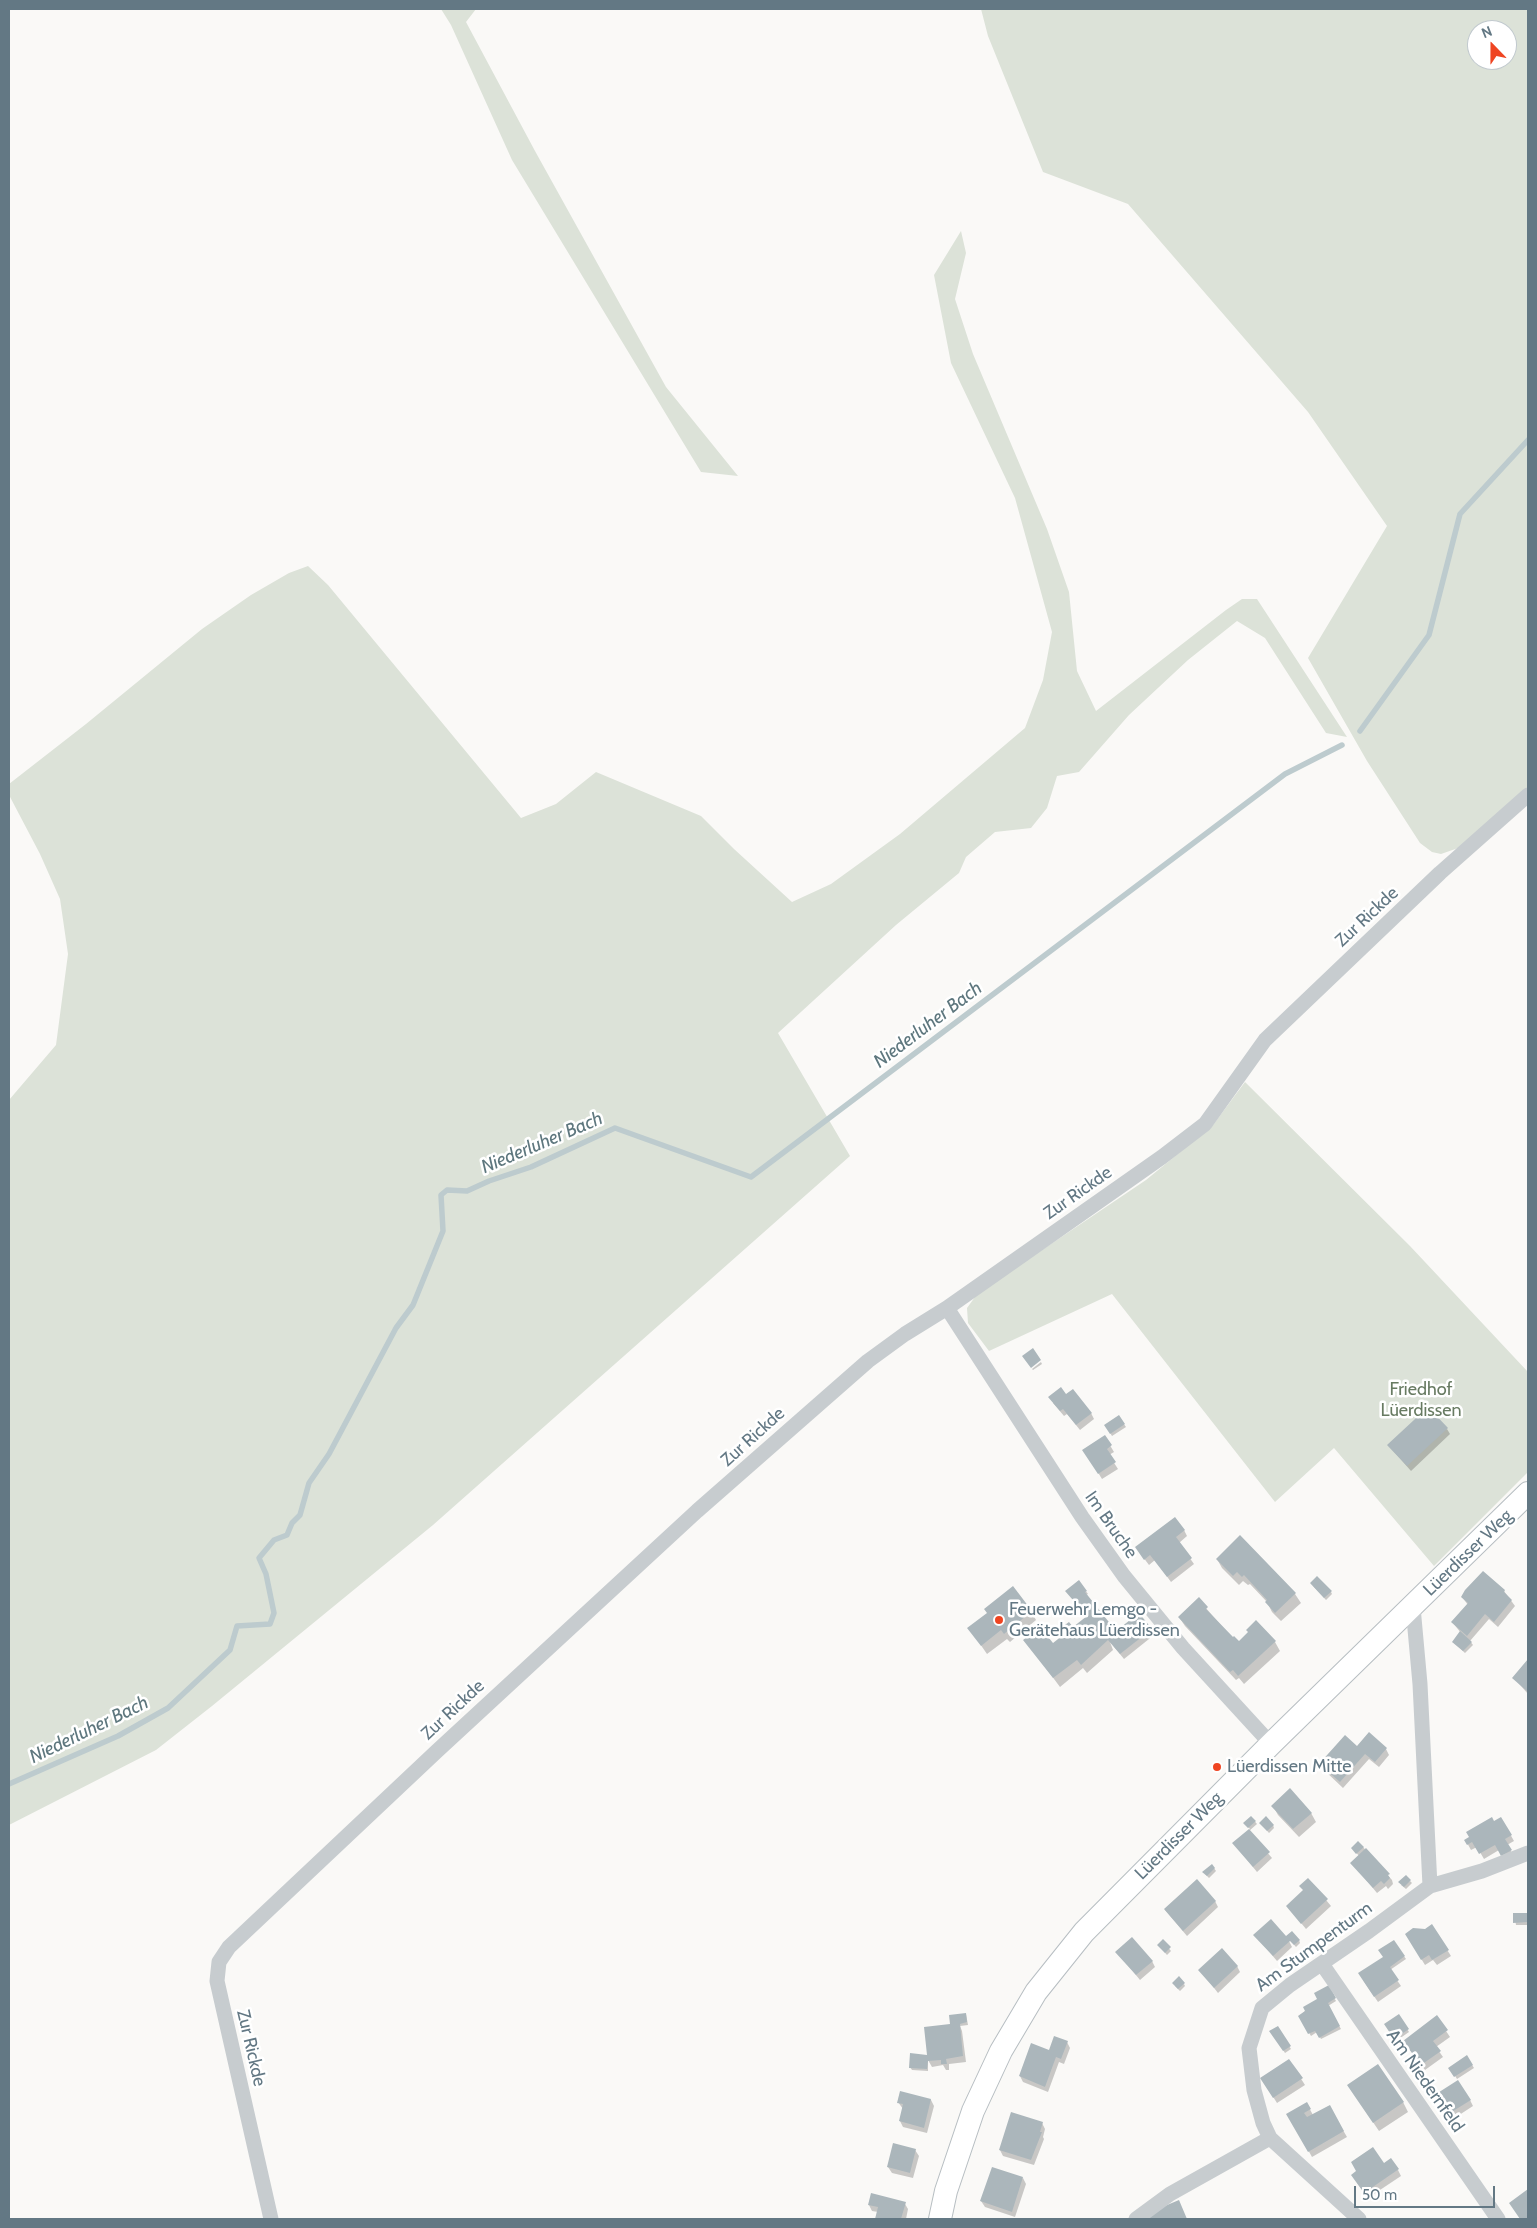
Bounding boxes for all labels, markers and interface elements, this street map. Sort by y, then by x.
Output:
north arrow [1467,20,1517,70]
text: N [1479,22,1495,42]
street label: Zur Rickde [1331,882,1403,952]
water label: Niederluher Bach [869,977,987,1073]
water label: Niederluher Bach [478,1107,606,1179]
street label: Zur Rickde [1040,1162,1116,1224]
park label: Friedhof Lüerdissen [1381,1379,1461,1422]
street label: Zur Rickde [717,1403,789,1471]
street label: Im Bruche [1080,1487,1142,1563]
street label: Lüerdisser Weg [1419,1505,1517,1601]
place label: Feuerwehr Lemgo - Gerätehaus Lüerdissen [1009,1599,1180,1642]
marker: Feuerwehr Lemgo - Gerätehaus Lüerdissen [993,1614,1005,1626]
street label: Zur Rickde [417,1675,489,1745]
water label: Niederluher Bach [26,1691,152,1769]
place label: Lüerdissen Mitte [1227,1756,1352,1778]
marker: Lüerdissen Mitte [1211,1761,1223,1773]
street label: Lüerdisser Weg [1131,1788,1227,1884]
street label: Am Stumpenturm [1252,1898,1376,1996]
street label: Zur Rickde [232,2008,270,2088]
street label: Am Niedernfeld [1382,2025,1468,2137]
scale bar [1357,2176,1498,2208]
text: 50 m [1362,2186,1397,2204]

